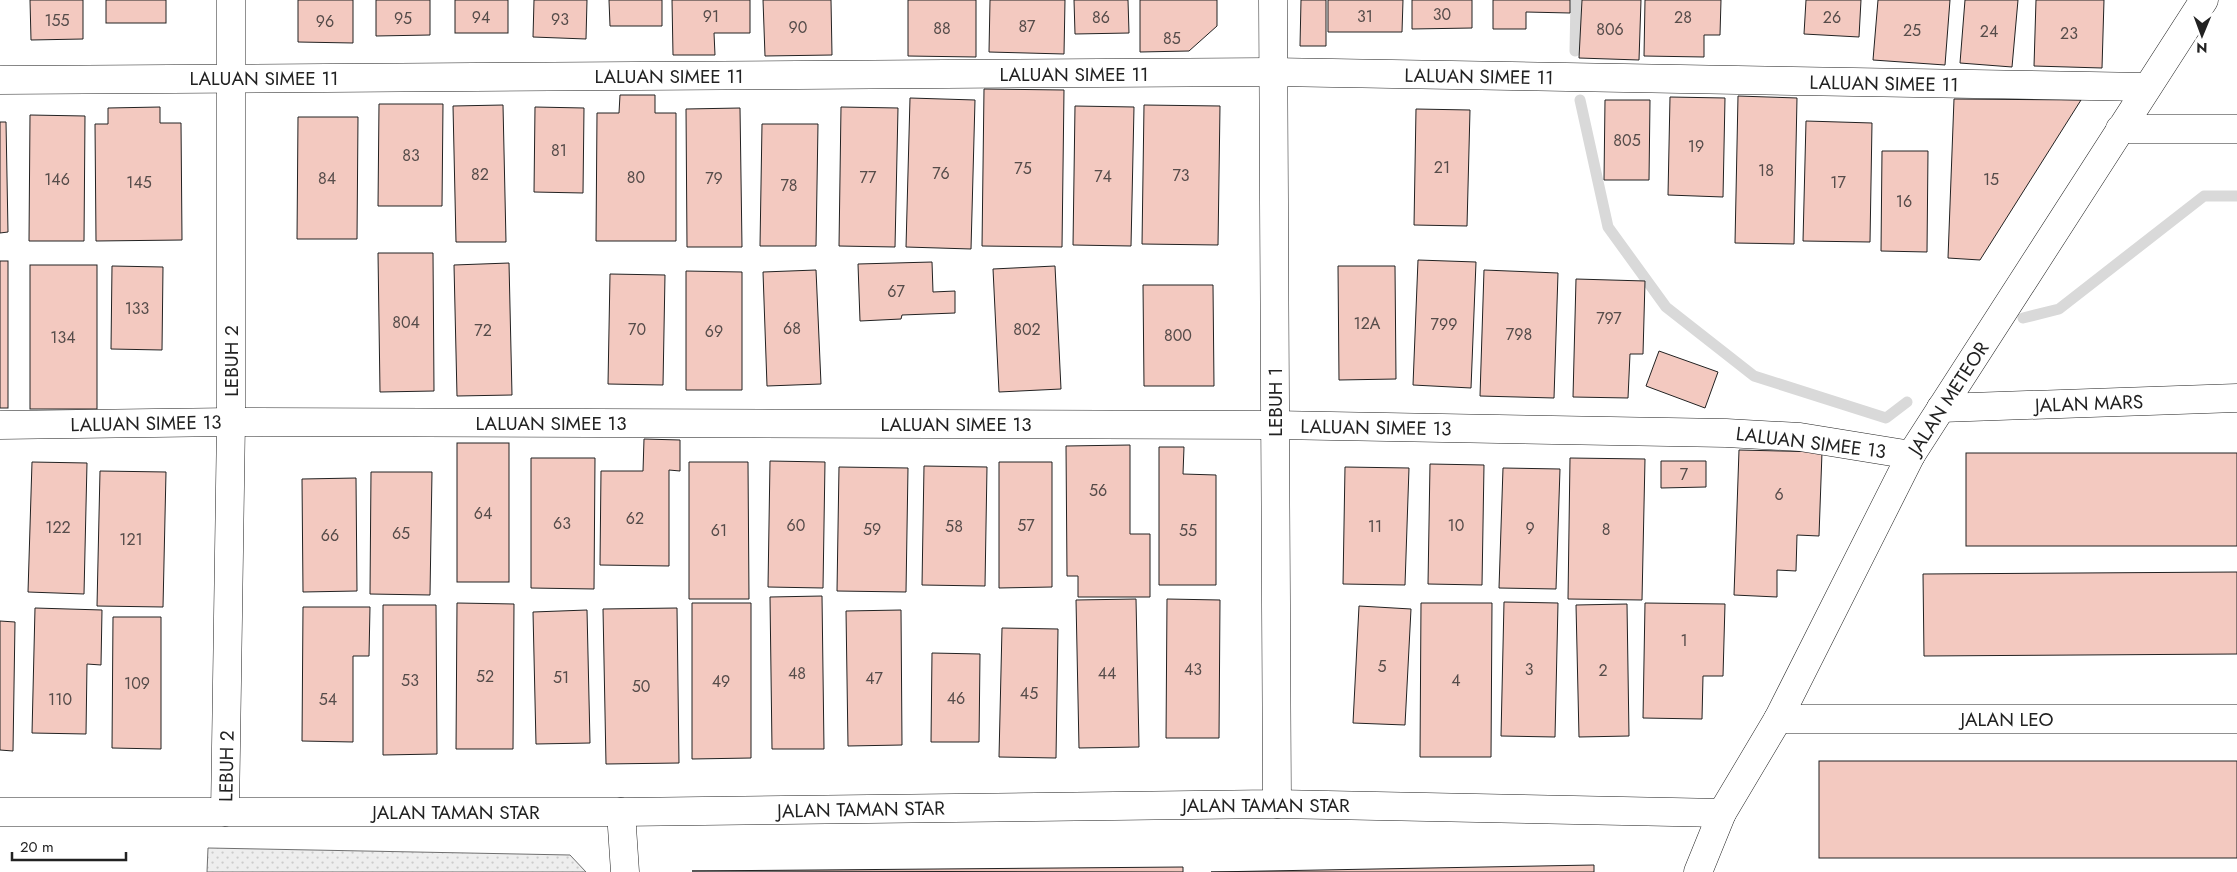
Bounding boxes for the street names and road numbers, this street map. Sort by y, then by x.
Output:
street label: LALUAN SIMEE 11 [999,61,1149,88]
street label: LALUAN SIMEE 11 [1404,62,1554,91]
street label: LALUAN SIMEE 11 [594,63,744,90]
street label: LALUAN SIMEE 11 [189,65,339,92]
street label: LALUAN SIMEE 11 [1809,69,1959,98]
street label: LEBUH 2 [218,325,245,397]
street label: JALAN METEOR [1900,336,1995,463]
street label: LEBUH 1 [1262,367,1289,437]
street label: JALAN MARS [2031,388,2144,419]
street label: LALUAN SIMEE 13 [70,409,222,438]
street label: LALUAN SIMEE 13 [475,410,627,437]
street label: LALUAN SIMEE 13 [880,411,1032,438]
street label: LALUAN SIMEE 13 [1300,413,1452,442]
street label: LALUAN SIMEE 13 [1734,420,1888,465]
street label: JALAN LEO [1957,706,2054,733]
street label: LEBUH 2 [212,730,241,802]
street label: JALAN TAMAN STAR [1179,792,1350,819]
street label: JALAN TAMAN STAR [774,795,945,825]
street label: JALAN TAMAN STAR [369,799,540,826]

